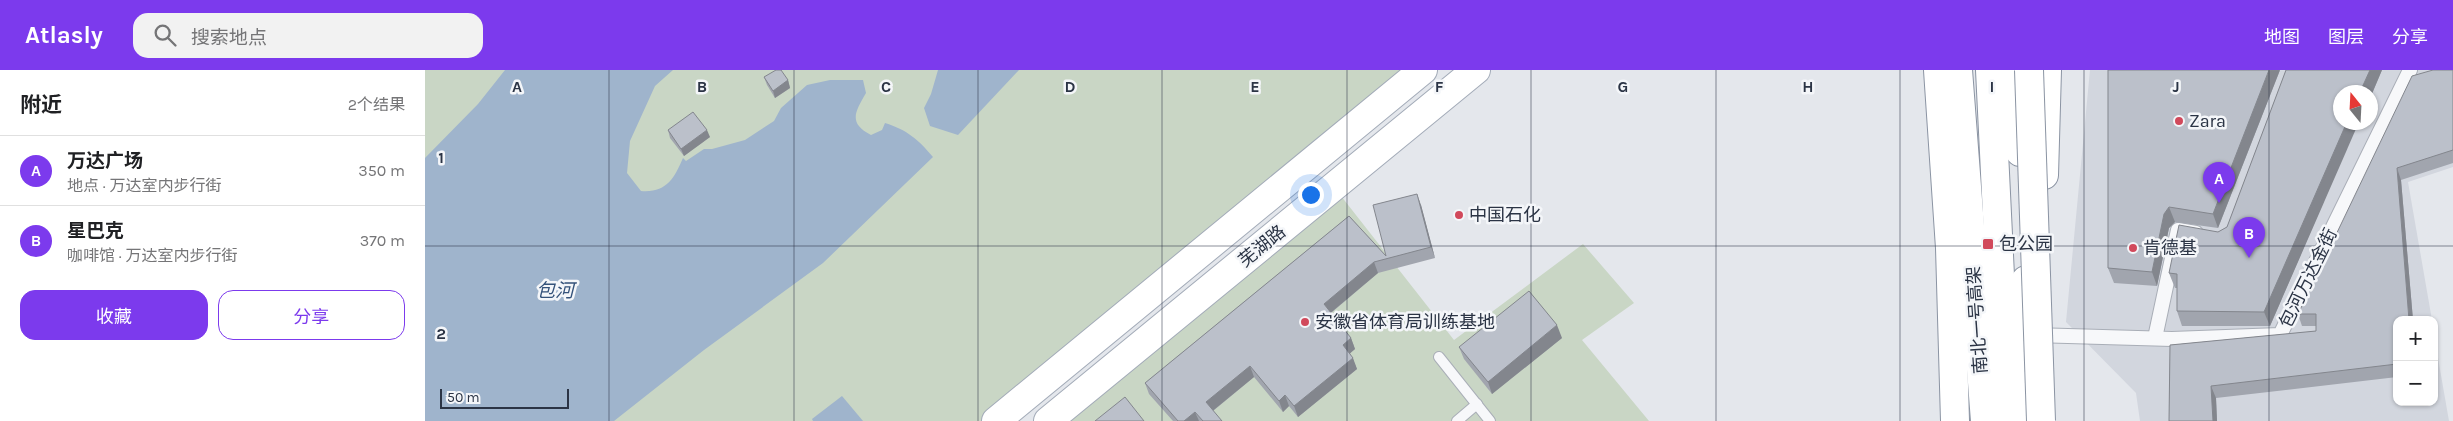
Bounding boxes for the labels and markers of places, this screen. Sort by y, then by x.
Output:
place label: Zara [2189,110,2226,132]
marker: Zara [2173,115,2185,127]
pin: A [2203,162,2235,203]
place label: 中国石化 [1469,204,1541,226]
marker: 中国石化 [1453,209,1465,221]
pin: B [2233,217,2265,258]
place label: 包公园 [1999,233,2053,255]
marker: 包公园 [1981,237,1995,251]
place label: 肯德基 [2143,237,2197,259]
marker: 肯德基 [2127,242,2139,254]
place label: 安徽省体育局训练基地 [1315,311,1495,333]
marker: 安徽省体育局训练基地 [1299,316,1311,328]

